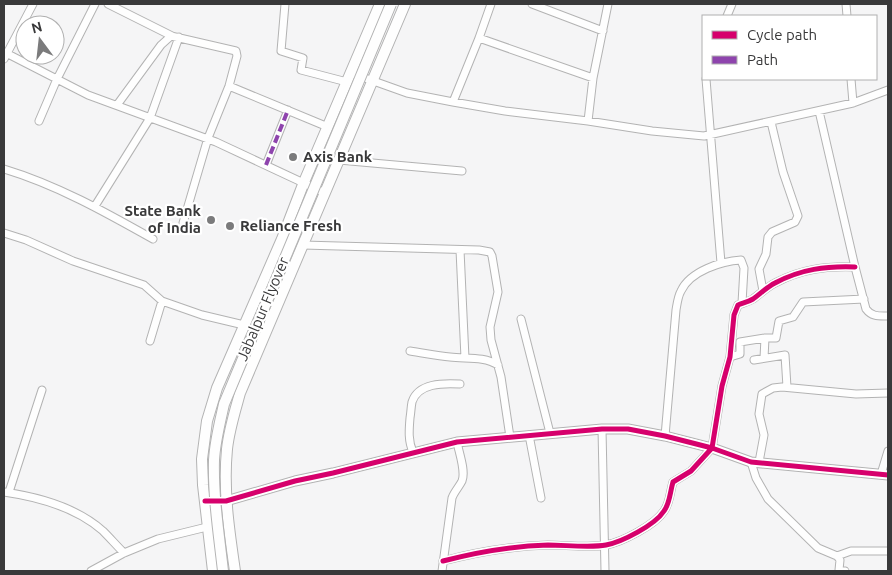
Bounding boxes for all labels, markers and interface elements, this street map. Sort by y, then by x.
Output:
north arrow [15,15,65,65]
legend [702,15,877,80]
text: N [30,18,44,37]
text: Cycle path [747,26,817,43]
text: Path [747,51,778,68]
place label: Axis Bank [303,148,373,165]
marker: Axis Bank [287,151,299,163]
place label: State Bank of India [124,202,202,236]
marker: State Bank of India [205,214,217,226]
place label: Reliance Fresh [240,217,342,234]
marker: Reliance Fresh [224,220,236,232]
street label: Jabalpur Flyover [233,254,292,363]

